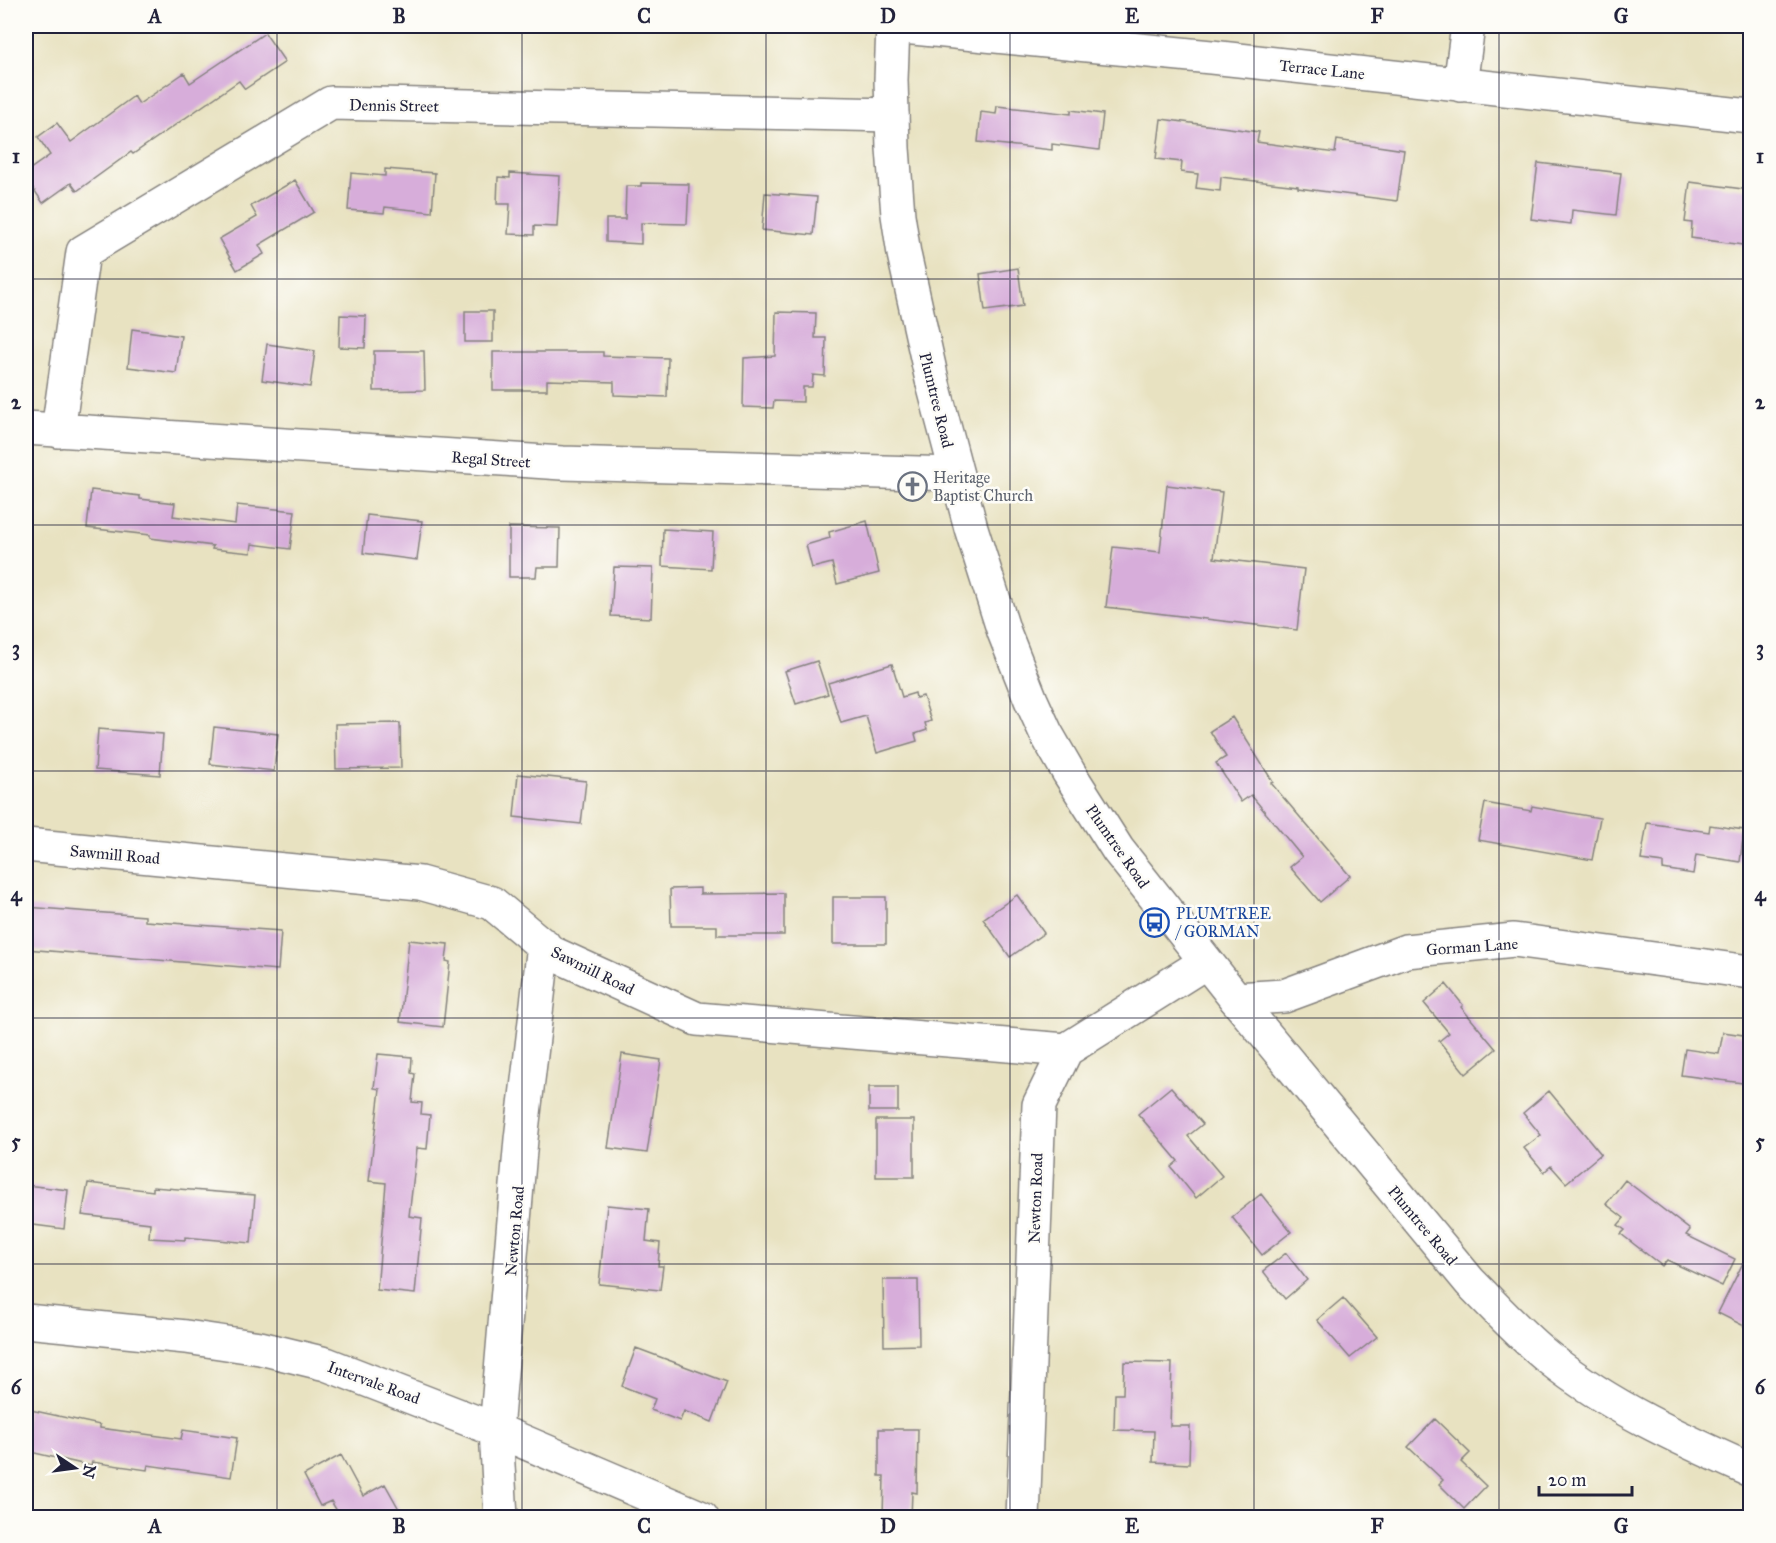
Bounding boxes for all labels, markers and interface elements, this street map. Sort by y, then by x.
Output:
text: A [146,4,162,28]
text: B [392,4,406,28]
text: C [637,4,651,28]
text: D [880,4,896,28]
text: E [1125,4,1140,28]
text: F [1370,4,1384,28]
text: G [1614,4,1629,28]
street label: Terrace Lane [1278,56,1366,83]
street label: Dennis Street [349,95,440,116]
text: 1 [12,144,20,168]
text: 1 [1756,144,1764,168]
street label: Plumtree Road [915,350,958,450]
text: 2 [11,390,22,414]
text: 2 [1755,390,1766,414]
street label: Regal Street [451,447,532,473]
place label: Heritage Baptist Church [933,468,1033,505]
church icon: Heritage Baptist Church [896,470,928,502]
text: 3 [12,636,20,661]
text: 3 [1756,636,1764,661]
street label: Plumtree Road [1082,801,1153,892]
street label: Sawmill Road [69,841,161,868]
text: 4 [10,882,22,907]
text: 4 [1754,882,1766,907]
place label: PLUMTREE / GORMAN [1174,904,1271,941]
bus stop icon: PLUMTREE / GORMAN [1139,906,1171,938]
street label: Gorman Lane [1425,934,1519,959]
street label: Sawmill Road [548,942,638,999]
text: 5 [11,1129,21,1153]
text: 5 [1755,1129,1765,1153]
street label: Newton Road [1024,1152,1047,1244]
street label: Plumtree Road [1384,1182,1461,1269]
street label: Newton Road [501,1185,528,1277]
street label: Intervale Road [325,1357,423,1408]
text: 6 [11,1375,23,1399]
text: 6 [1755,1375,1767,1399]
north arrow [45,1438,105,1498]
scale bar [1539,1459,1632,1497]
text: N [78,1463,100,1480]
text: 20 m [1548,1469,1586,1491]
text: A [146,1514,162,1538]
text: B [392,1514,406,1538]
text: C [637,1514,651,1538]
text: D [880,1514,896,1538]
text: E [1125,1514,1140,1538]
text: F [1370,1514,1384,1538]
text: G [1614,1514,1629,1538]

